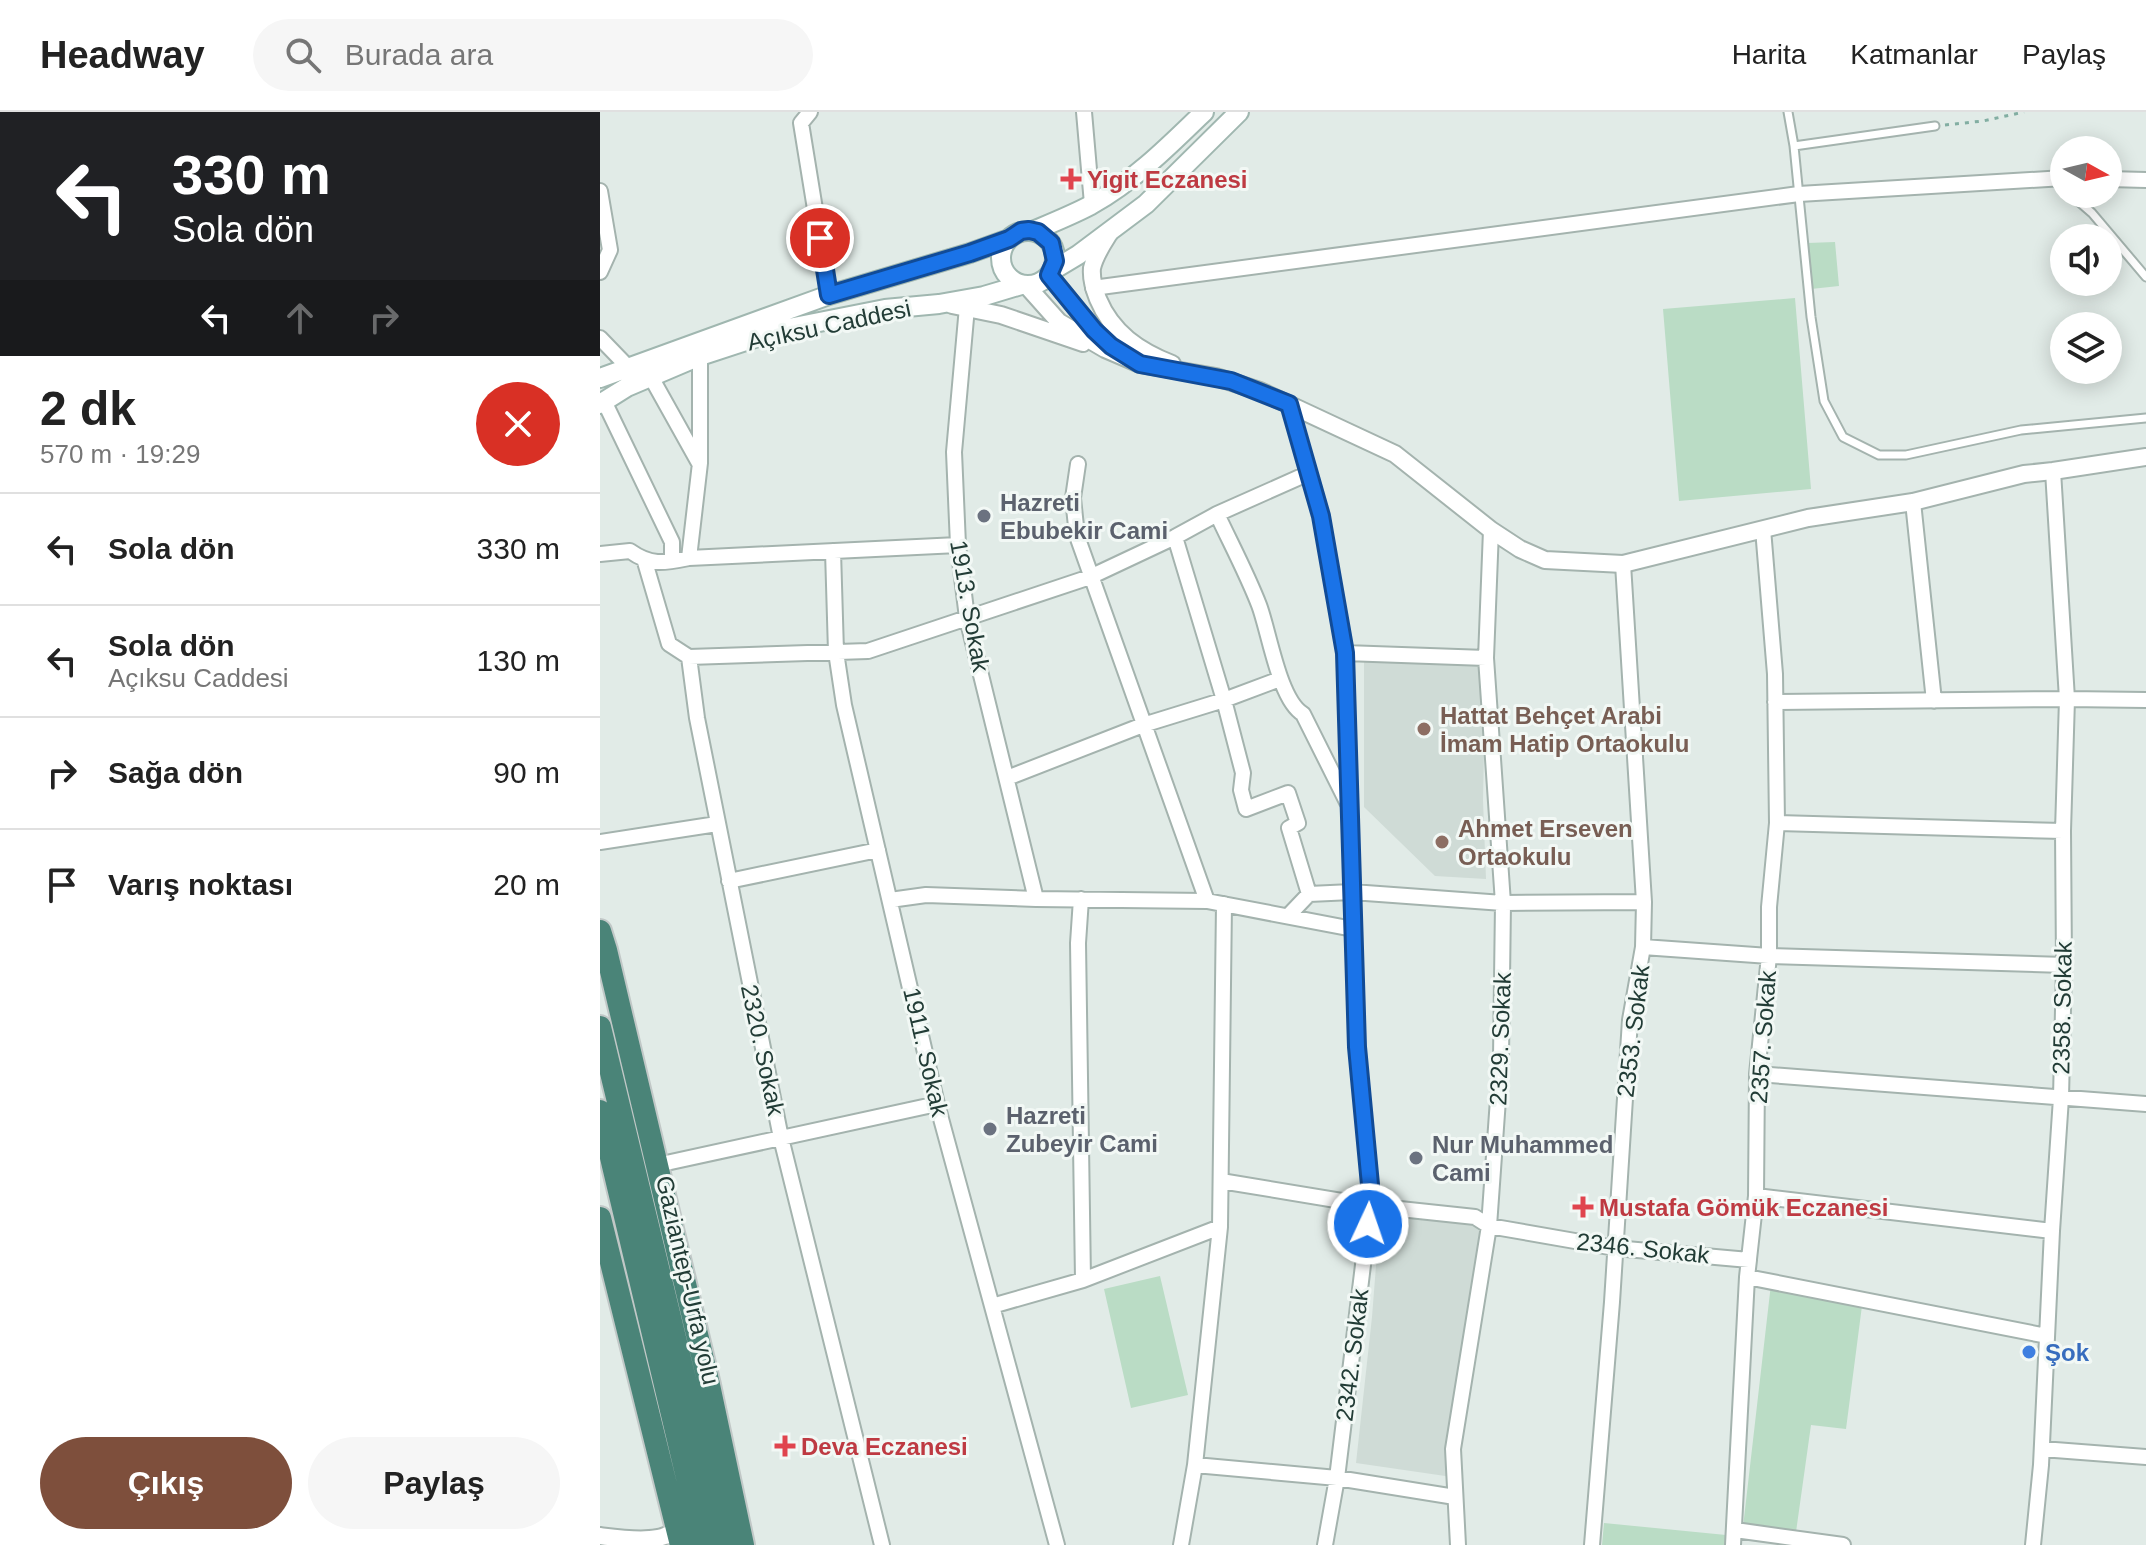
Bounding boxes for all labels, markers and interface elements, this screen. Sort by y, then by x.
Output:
search box [253,19,813,91]
icon: search [281,33,325,77]
text: Headway [40,34,205,76]
text: Burada ara [345,38,493,71]
text: Harita [1732,39,1806,70]
text: Katmanlar [1850,39,1978,70]
text: Paylaş [2022,39,2106,70]
north arrow [2050,136,2122,208]
map controls [2050,136,2122,384]
text: 330 m [172,143,331,206]
icon: left [40,144,144,248]
place label: Yigit Eczanesi [1087,166,1248,193]
marker: Yigit Eczanesi [1062,170,1080,188]
pin [786,204,854,272]
text: Sola dön [172,209,314,250]
icon: arrive [798,216,842,260]
button: sound [2050,224,2122,296]
street label: Açıksu Caddesi [745,294,913,356]
icon: left [194,296,238,340]
icon: ahead [278,296,322,340]
icon: right [362,296,406,340]
button: layers [2050,312,2122,384]
text: 2 dk [40,382,136,435]
button: close [476,382,560,466]
text: 570 m · 19:29 [40,439,200,469]
place label: Hazreti Ebubekir Cami [1000,489,1168,544]
marker: Hazreti Ebubekir Cami [975,507,993,525]
icon: left [40,527,84,571]
text: Sola dön [108,532,235,565]
text: 330 m [477,532,560,565]
street label: 1913. Sokak [945,538,995,675]
text: Sola dön [108,629,235,662]
icon: left [40,639,84,683]
text: 130 m [477,644,560,677]
text: Açıksu Caddesi [108,663,289,693]
place label: Hattat Behçet Arabi İmam Hatip Ortaokulu [1440,702,1689,757]
marker: Hattat Behçet Arabi İmam Hatip Ortaokulu [1415,720,1433,738]
icon: right [40,751,84,795]
text: Sağa dön [108,756,243,789]
text: 90 m [493,756,560,789]
place label: Ahmet Erseven Ortaokulu [1458,815,1633,870]
marker: Ahmet Erseven Ortaokulu [1433,833,1451,851]
icon: arrive [40,863,84,907]
text: Varış noktası [108,868,293,901]
text: 20 m [493,868,560,901]
street label: 2358. Sokak [2047,940,2077,1075]
street label: 2353. Sokak [1611,962,1655,1099]
street label: 2357. Sokak [1745,969,1781,1104]
street label: 2329. Sokak [1484,971,1516,1106]
street label: 2320. Sokak [736,982,790,1119]
street label: 1911. Sokak [898,985,954,1120]
place label: Hazreti Zubeyir Cami [1006,1102,1158,1157]
marker: Hazreti Zubeyir Cami [981,1120,999,1138]
place label: Nur Muhammed Cami [1432,1131,1613,1186]
marker: Nur Muhammed Cami [1407,1149,1425,1167]
street label: Gaziantep-Urfa yolu [651,1173,725,1387]
position arrow [1326,1182,1410,1266]
place label: Mustafa Gömük Eczanesi [1599,1194,1888,1221]
marker: Mustafa Gömük Eczanesi [1574,1198,1592,1216]
street label: 2346. Sokak [1575,1228,1712,1269]
street label: 2342. Sokak [1330,1286,1374,1423]
place label: Şok [2045,1339,2090,1366]
marker: Şok [2020,1343,2038,1361]
place label: Deva Eczanesi [801,1433,968,1460]
button: Çıkış [40,1437,292,1529]
button: Paylaş [308,1437,560,1529]
marker: Deva Eczanesi [776,1437,794,1455]

